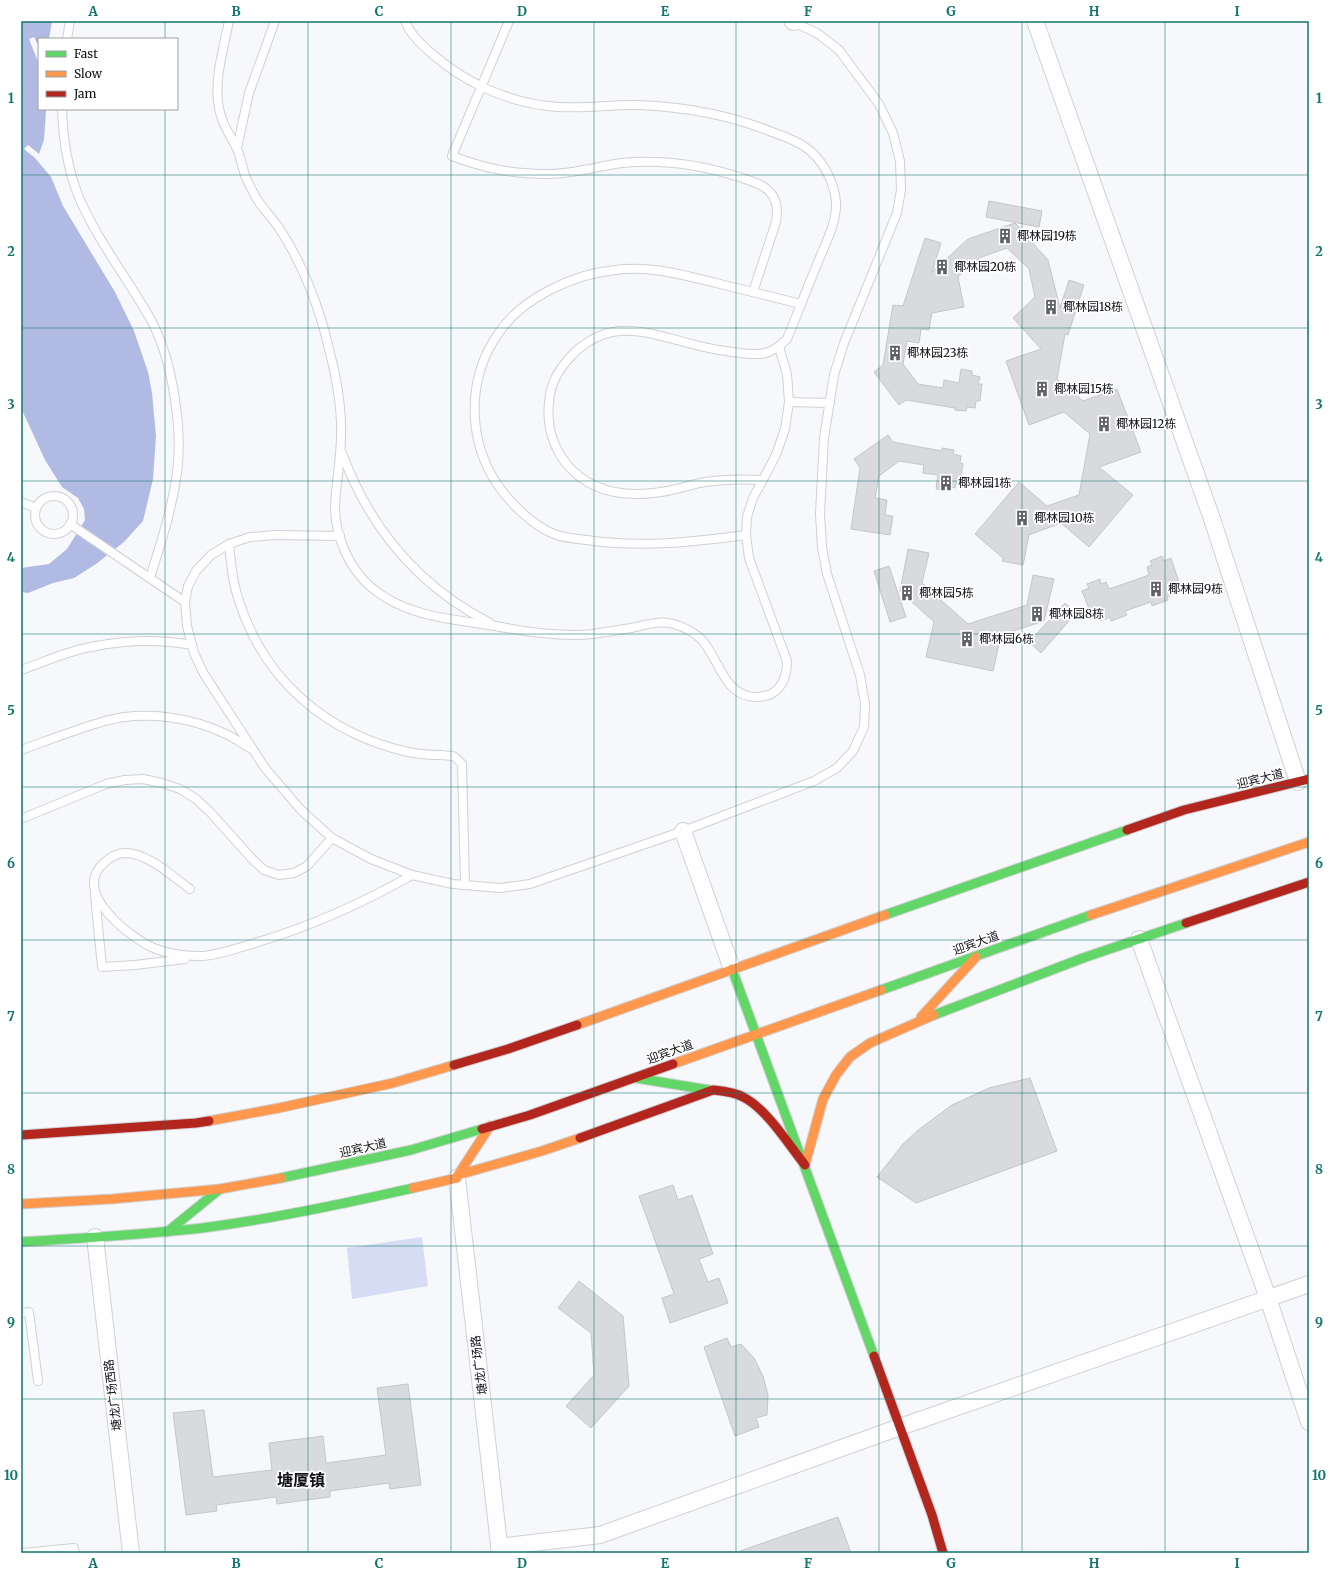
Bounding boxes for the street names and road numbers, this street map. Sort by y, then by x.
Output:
street label: 迎宾大道 [1235,765,1285,792]
street label: 迎宾大道 [951,927,1001,958]
street label: 迎宾大道 [645,1036,695,1067]
street label: 迎宾大道 [338,1135,388,1160]
street label: 塘龙广场路 [467,1334,490,1396]
street label: 塘龙广场西路 [101,1358,124,1432]

